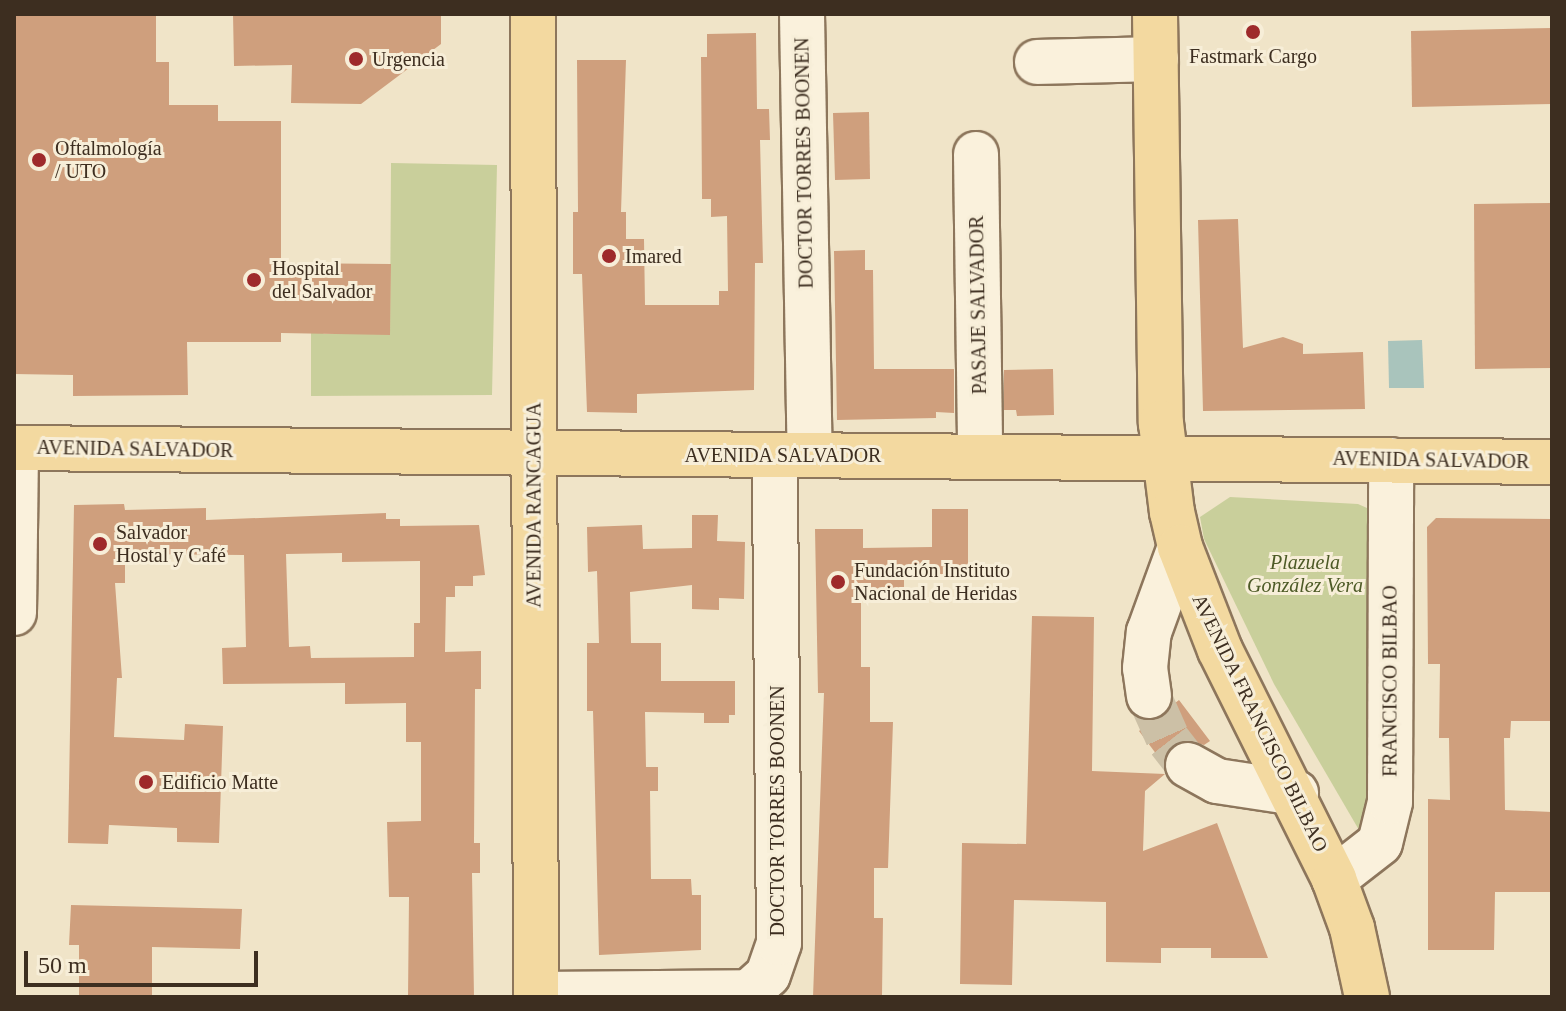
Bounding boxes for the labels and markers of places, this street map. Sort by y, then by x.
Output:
marker: Fastmark Cargo [1244,23,1262,41]
place label: Fastmark Cargo [1189,44,1317,68]
place label: Urgencia [372,47,445,71]
marker: Urgencia [347,50,365,68]
place label: Oftalmología / UTO [55,136,162,183]
marker: Oftalmología / UTO [30,151,48,169]
place label: Imared [625,244,682,268]
marker: Imared [600,247,618,265]
place label: Hospital del Salvador [272,256,373,303]
marker: Hospital del Salvador [243,269,265,291]
place label: Salvador Hostal y Café [116,520,226,567]
marker: Salvador Hostal y Café [91,535,109,553]
place label: Fundación Instituto Nacional de Heridas [854,558,1017,605]
marker: Fundación Instituto Nacional de Heridas [829,573,847,591]
place label: Edificio Matte [162,770,278,794]
marker: Edificio Matte [137,773,155,791]

